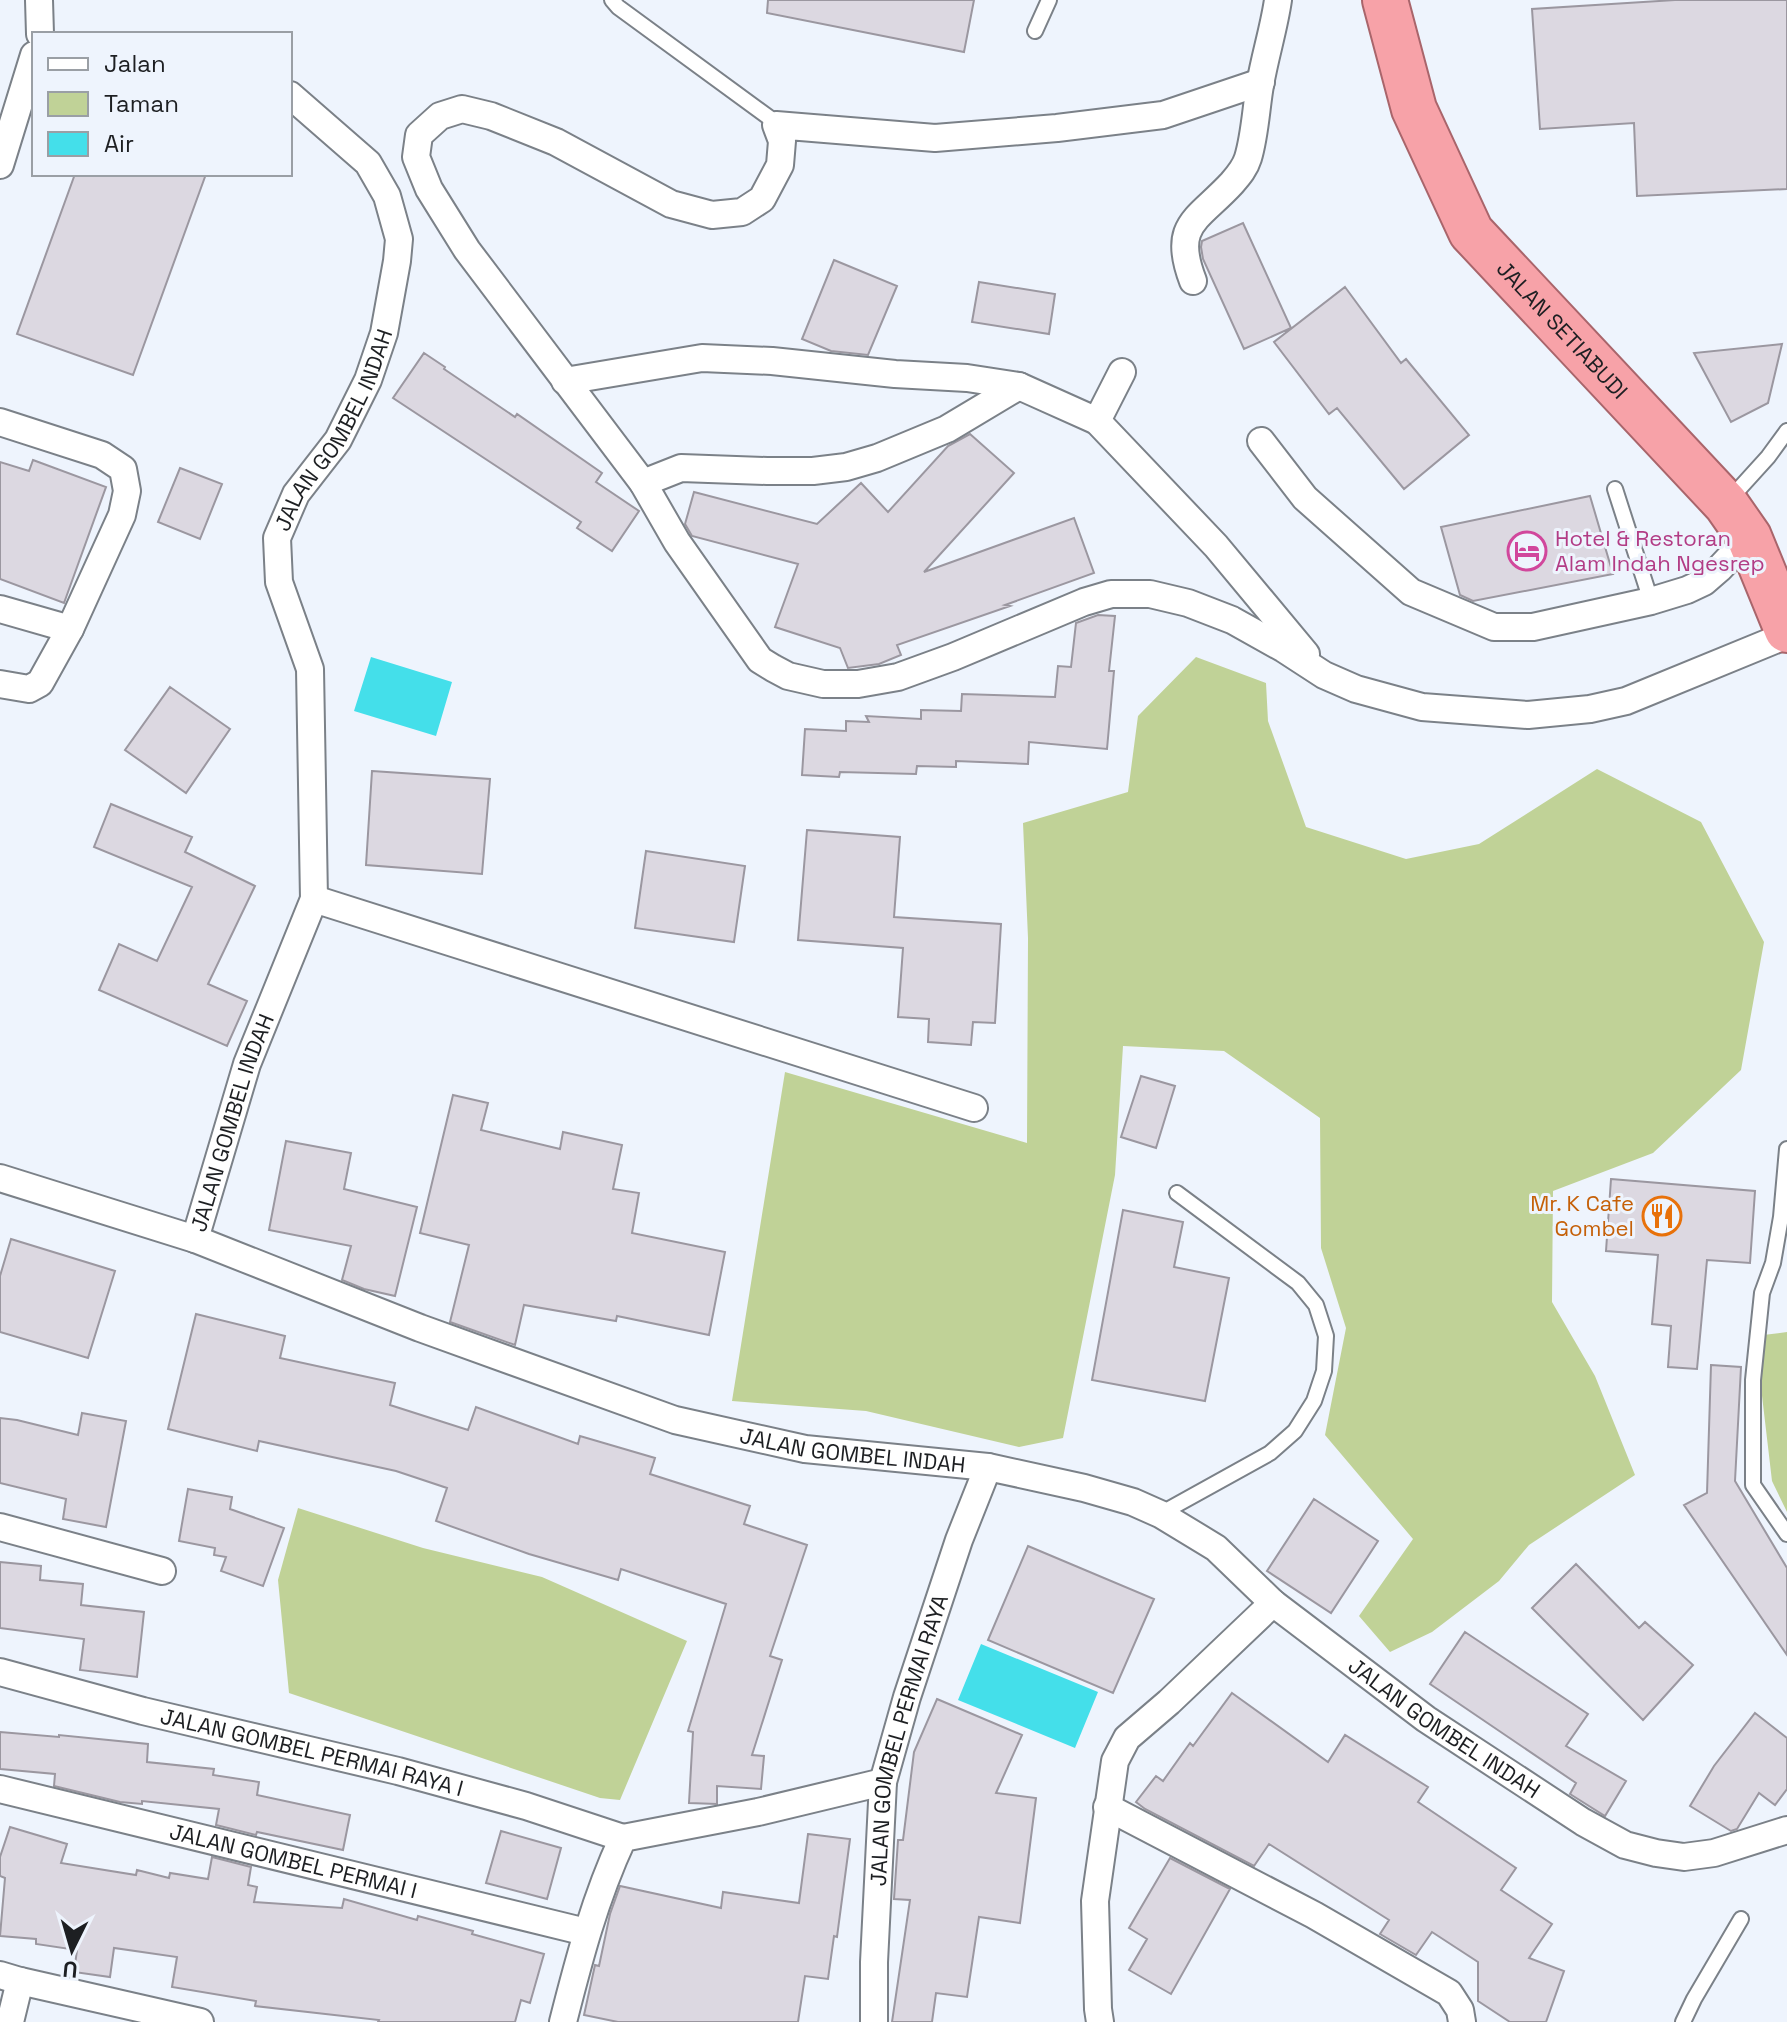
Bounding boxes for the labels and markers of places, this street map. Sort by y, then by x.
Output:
place label: Hotel & Restoran Alam Indah Ngesrep [1555,524,1765,577]
hotel icon: Hotel & Restoran Alam Indah Ngesrep [1506,530,1548,572]
place label: Mr. K Cafe Gombel [1530,1189,1634,1242]
restaurant icon: Mr. K Cafe Gombel [1641,1195,1683,1237]

